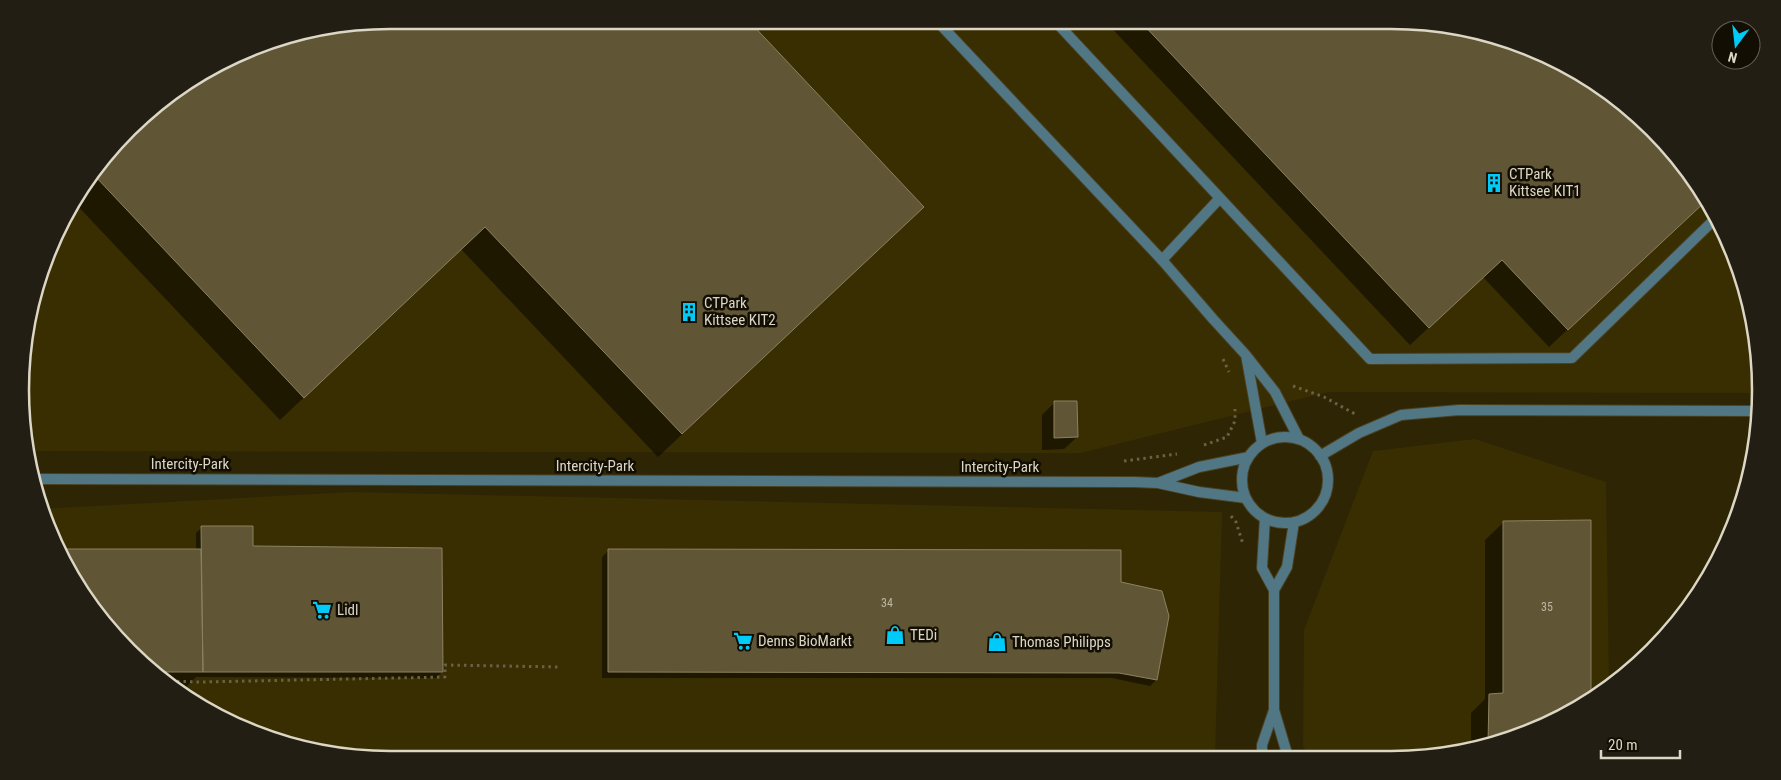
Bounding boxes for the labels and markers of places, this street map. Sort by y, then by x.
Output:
place label: CTPark Kittsee KIT1 [1509,165,1581,200]
building icon: CTPark Kittsee KIT1 [1483,172,1505,194]
place label: CTPark Kittsee KIT2 [704,294,776,329]
building icon: CTPark Kittsee KIT2 [678,301,700,323]
supermarket icon: Lidl [311,599,333,621]
place label: Lidl [337,601,358,619]
shop icon: TEDi [884,624,906,646]
place label: TEDi [910,626,937,644]
supermarket icon: Denns BioMarkt [732,630,754,652]
shop icon: Thomas Philipps [986,631,1008,653]
place label: Denns BioMarkt [758,632,852,650]
place label: Thomas Philipps [1012,633,1111,651]

